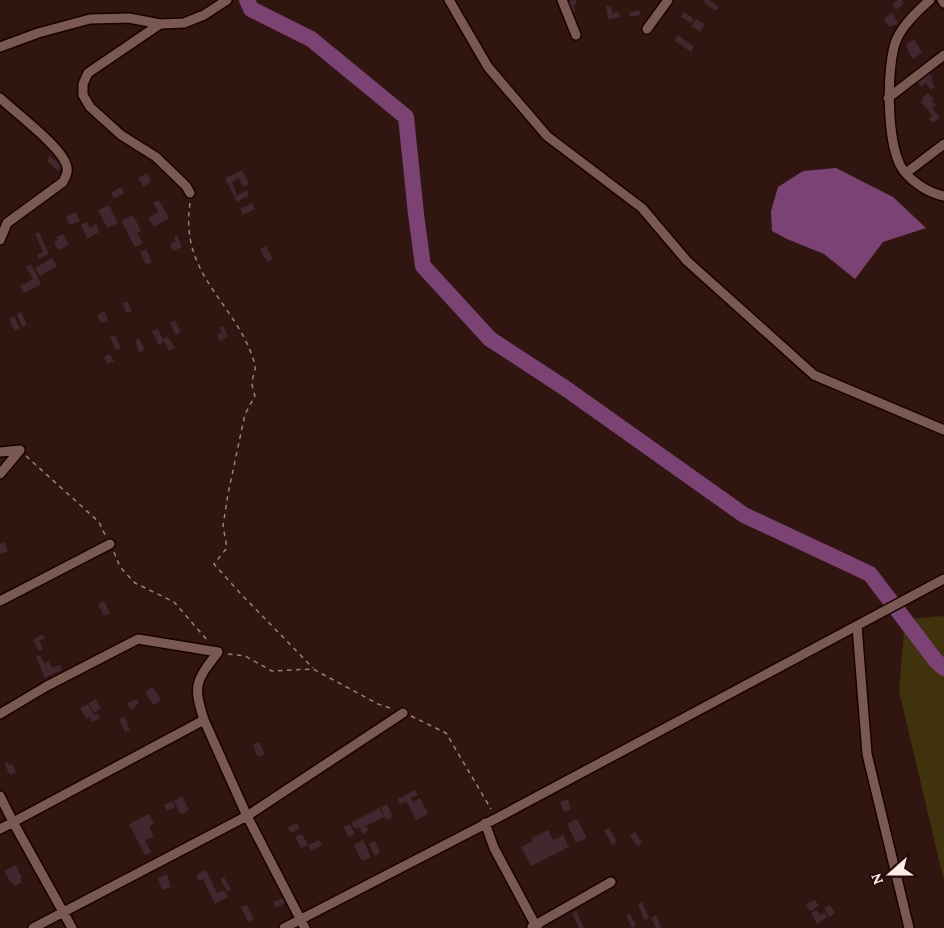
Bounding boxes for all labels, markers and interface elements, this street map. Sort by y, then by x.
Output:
north arrow [860,844,920,904]
text: N [867,871,886,887]

